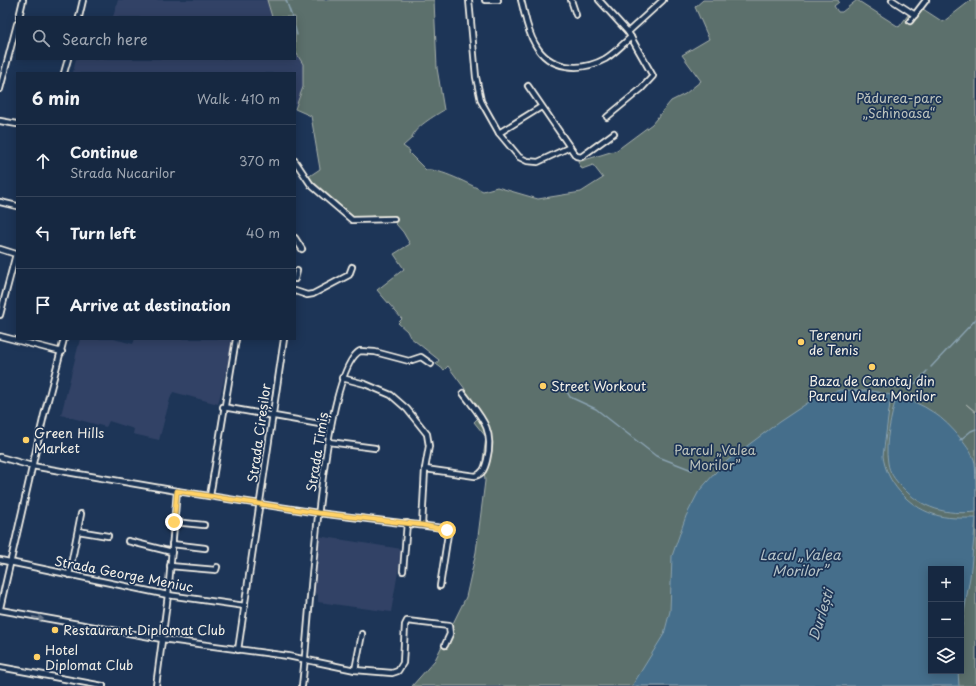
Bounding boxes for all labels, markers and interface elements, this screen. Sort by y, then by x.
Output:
search box [16,16,296,60]
icon: search [30,27,52,49]
text: Search here [62,27,148,50]
text: 6 min [32,85,80,111]
park label: Pădurea-parc „Schinoasa“ [856,88,942,122]
text: Walk · 410 m [197,89,280,108]
text: Continue [70,140,138,163]
icon: ahead [32,150,54,172]
text: 370 m [239,151,280,170]
text: Strada Nucarilor [70,163,175,182]
text: Turn left [70,221,136,244]
icon: left [32,222,54,244]
text: 40 m [246,223,280,242]
text: Arrive at destination [70,293,231,316]
icon: arrive [32,294,54,316]
place label: Terenuri de Tenis [809,325,862,359]
marker: Terenuri de Tenis [796,337,806,347]
marker: Baza de Canotaj din Parcul Valea Morilor [867,362,877,372]
place label: Baza de Canotaj din Parcul Valea Morilor [808,371,937,405]
place label: Street Workout [551,376,646,395]
street label: Strada Cireșilor [242,381,275,484]
marker: Street Workout [538,381,548,391]
street label: Strada Timiș [301,411,332,493]
place label: Green Hills Market [34,423,104,457]
marker: Green Hills Market [21,435,31,445]
park label: Parcul „Valea Morilor” [674,440,757,474]
route end [165,513,183,531]
route start [438,521,456,539]
water label: Lacul „Valea Morilor” [759,544,842,581]
street label: Strada George Meniuc [53,551,195,596]
map controls [928,566,964,674]
button: + [928,566,964,602]
water label: Durlești [803,584,839,643]
button: − [928,602,964,638]
one-way arrow [32,615,44,621]
place label: Restaurant Diplomat Club [63,620,225,639]
marker: Restaurant Diplomat Club [50,625,60,635]
button: layers [928,638,964,674]
place label: Hotel Diplomat Club [45,640,133,674]
marker: Hotel Diplomat Club [32,652,42,662]

